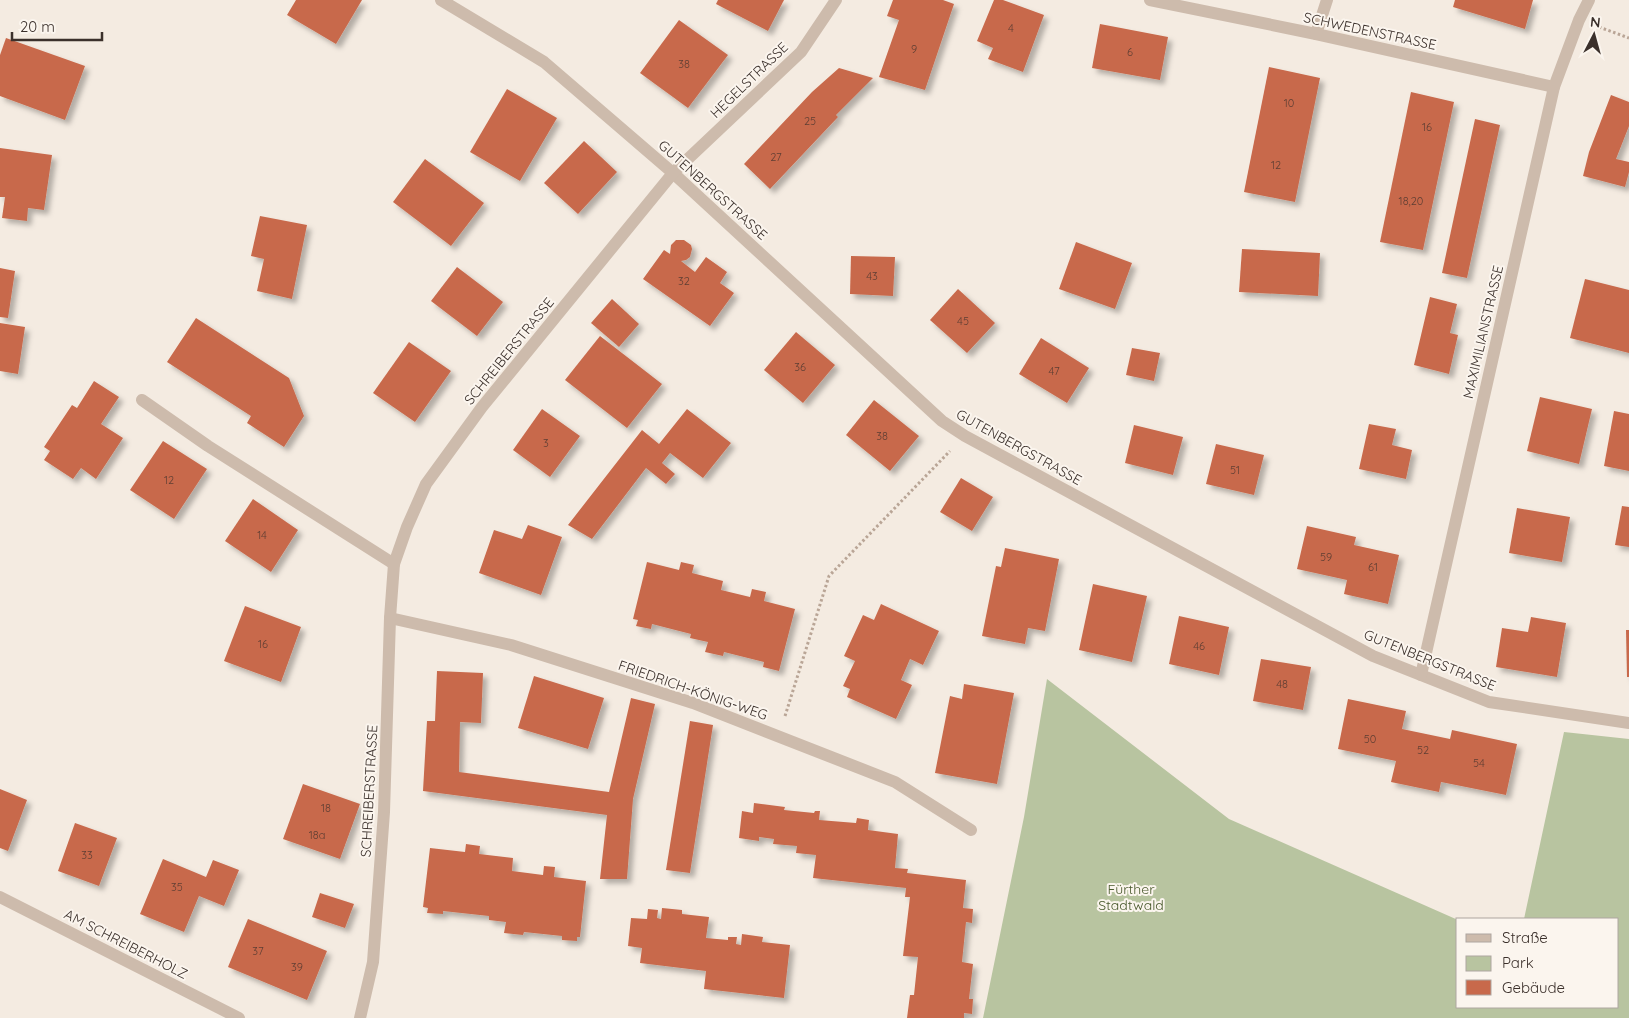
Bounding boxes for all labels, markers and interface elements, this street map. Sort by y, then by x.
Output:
street label: SCHWEDENSTRASSE [1302,8,1438,54]
scale bar [12,10,102,42]
north arrow [1569,10,1619,60]
text: N [1589,13,1601,32]
text: 20 m [20,17,55,36]
house number: 4 [1008,21,1014,35]
street label: HEGELSTRASSE [706,38,792,122]
house number: 9 [911,42,917,56]
house number: 6 [1127,45,1133,59]
house number: 38 [678,57,690,71]
house number: 10 [1284,96,1294,110]
house number: 25 [804,114,816,128]
house number: 16 [1422,120,1432,134]
street label: GUTENBERGSTRASSE [655,136,771,244]
house number: 27 [770,150,782,164]
house number: 12 [1271,158,1281,172]
house number: 18,20 [1399,194,1423,208]
street label: MAXIMILIANSTRASSE [1459,264,1507,400]
house number: 43 [866,269,878,283]
house number: 32 [678,274,690,288]
street label: SCHREIBERSTRASSE [460,294,558,408]
house number: 45 [957,314,969,328]
house number: 36 [794,360,806,374]
house number: 47 [1048,364,1060,378]
street label: GUTENBERGSTRASSE [953,405,1085,489]
house number: 38 [876,429,888,443]
house number: 3 [543,436,549,450]
house number: 51 [1230,463,1240,477]
house number: 12 [164,473,174,487]
house number: 14 [257,528,267,542]
house number: 59 [1320,550,1332,564]
house number: 61 [1368,560,1378,574]
street label: GUTENBERGSTRASSE [1361,625,1499,695]
house number: 16 [258,637,268,651]
house number: 46 [1193,639,1205,653]
street label: FRIEDRICH-KÖNIG-WEG [616,656,770,724]
house number: 48 [1276,677,1288,691]
street label: SCHREIBERSTRASSE [357,724,381,858]
house number: 50 [1364,732,1376,746]
house number: 52 [1417,743,1429,757]
house number: 54 [1473,756,1485,770]
house number: 18 [321,801,331,815]
house number: 18a [309,828,325,842]
house number: 33 [81,848,93,862]
house number: 35 [171,880,183,894]
park label: Fürther Stadtwald [1098,880,1164,914]
street label: AM SCHREIBERHOLZ [61,905,191,983]
legend [1456,918,1619,1008]
text: Straße [1502,928,1548,947]
house number: 37 [252,944,264,958]
text: Park [1502,953,1534,972]
house number: 39 [291,960,303,974]
text: Gebäude [1502,978,1565,997]

